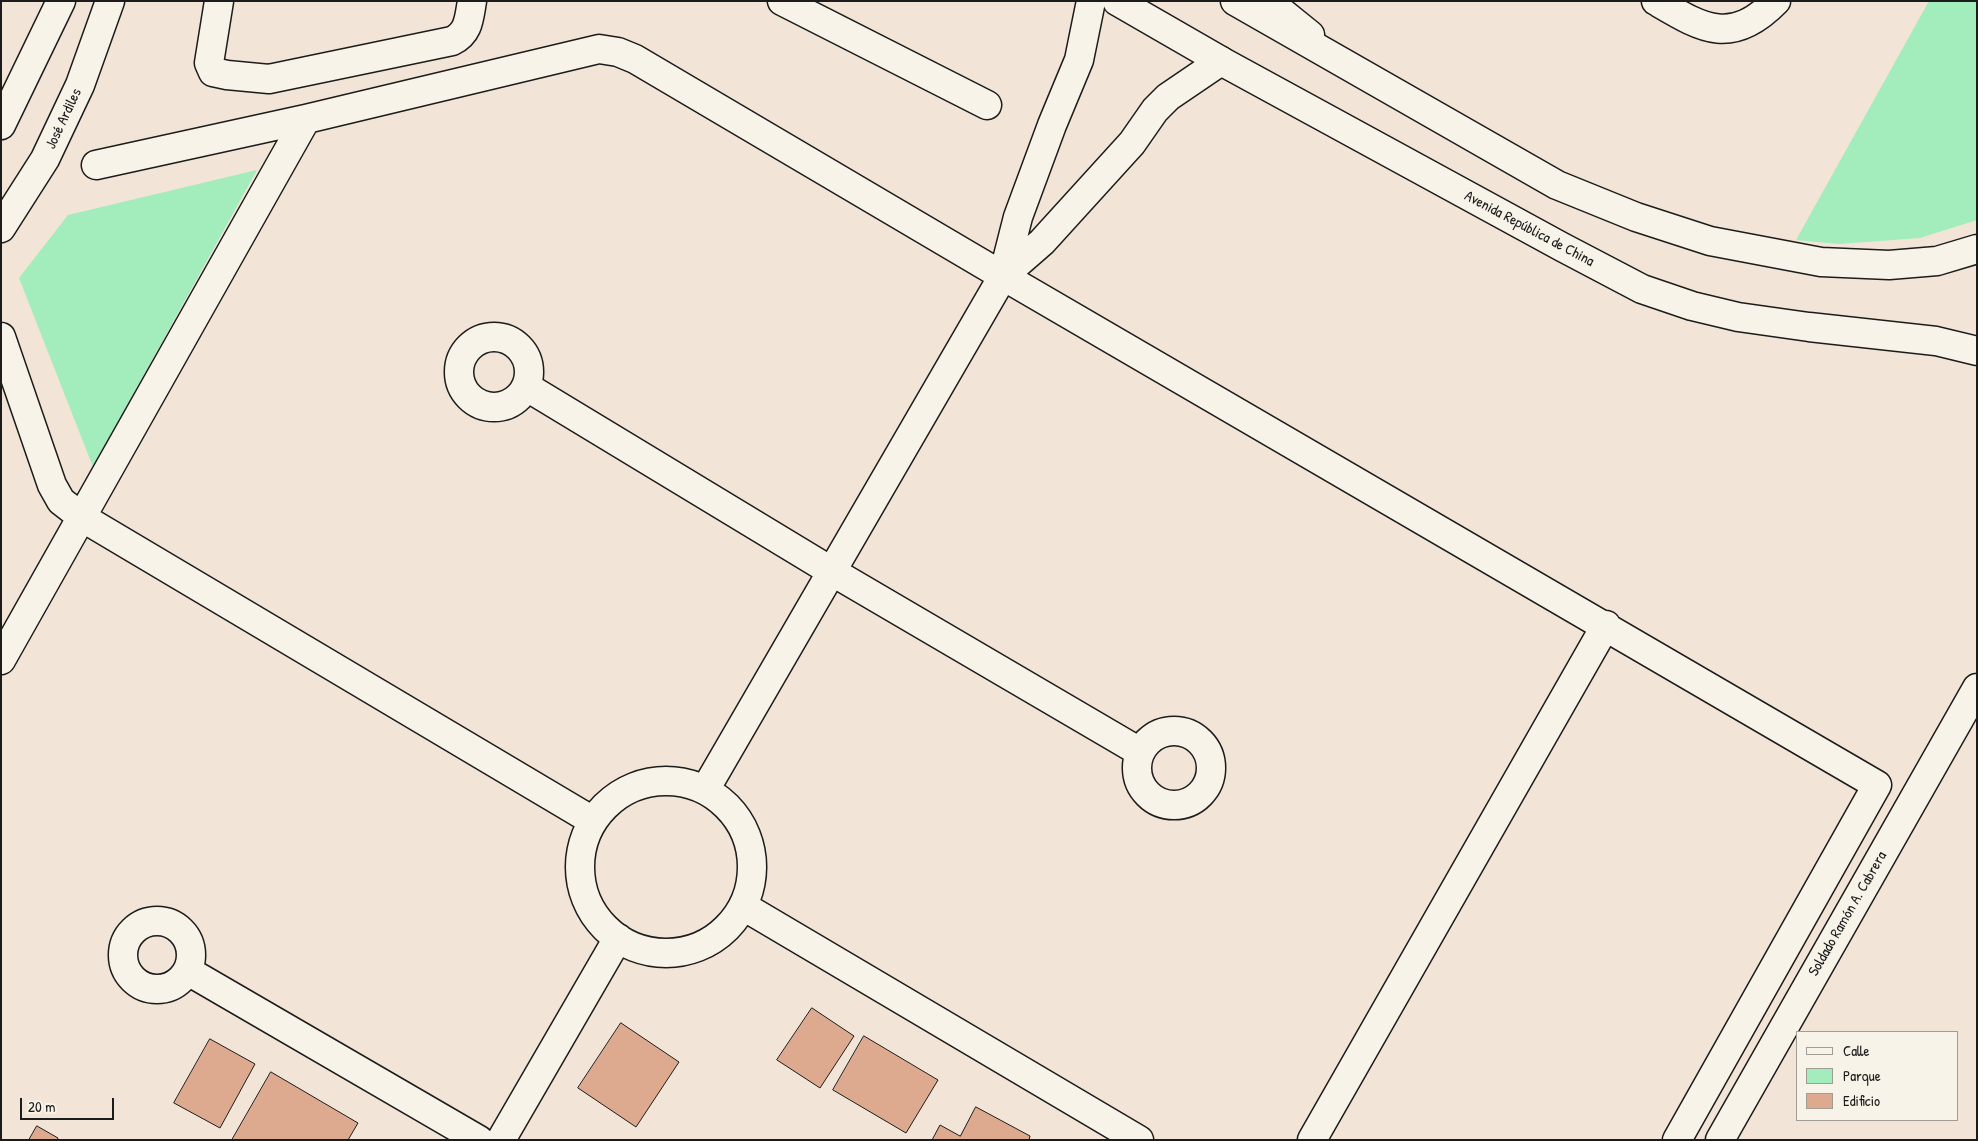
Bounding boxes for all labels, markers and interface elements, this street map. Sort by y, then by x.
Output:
street label: José Ardiles [42,86,86,152]
street label: Avenida República de China [1461,187,1597,271]
street label: Soldado Ramón A. Cabrera [1805,849,1891,979]
legend [1796,1031,1958,1121]
text: Calle [1843,1040,1870,1061]
text: Parque [1843,1065,1881,1086]
scale bar [22,1088,116,1120]
text: Edificio [1843,1090,1880,1111]
text: 20 m [28,1096,55,1117]

